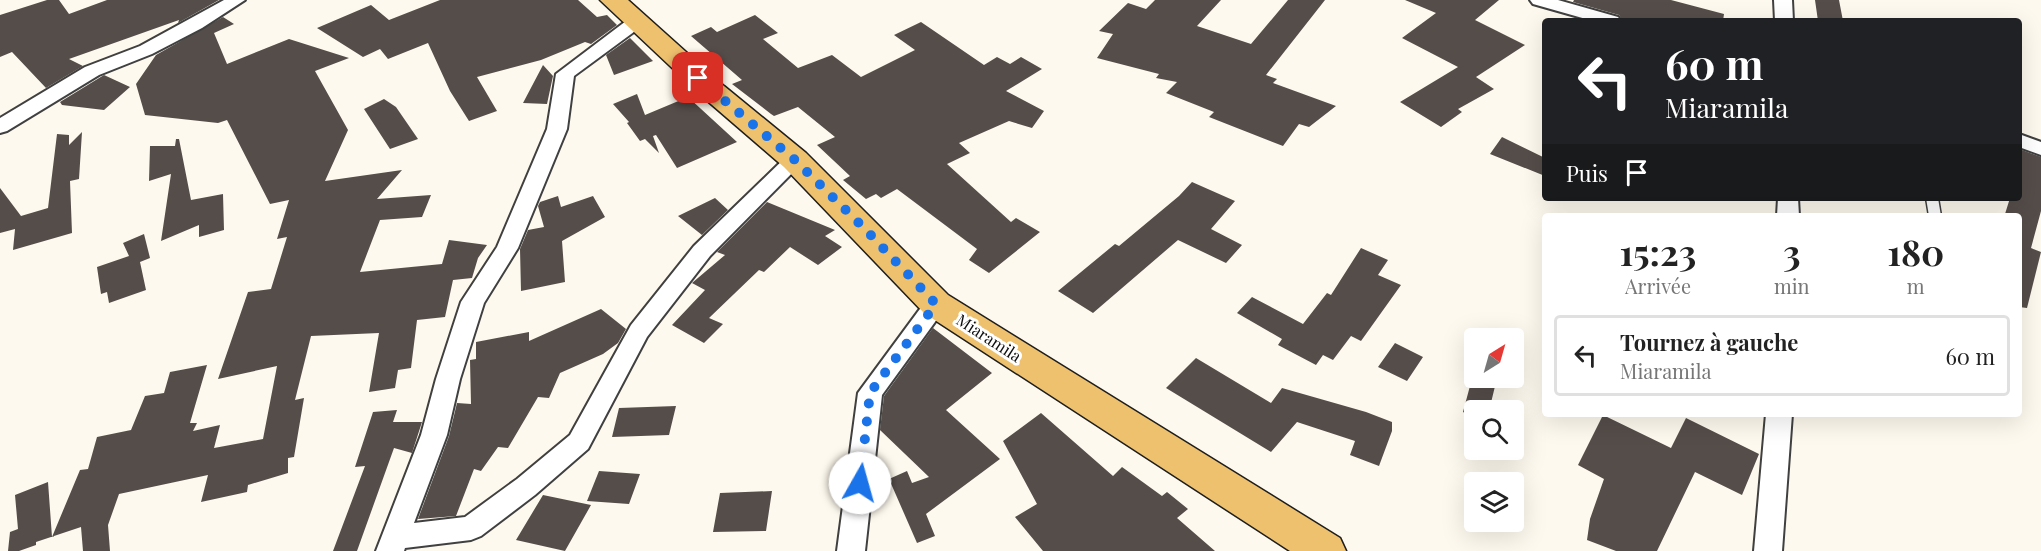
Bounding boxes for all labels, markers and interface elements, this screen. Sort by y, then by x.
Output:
text: 60 m [1665,35,1763,91]
icon: left [1566,42,1644,120]
pin [672,52,723,103]
icon: arrive [681,61,714,94]
text: Miaramila [1665,89,1788,125]
icon: arrive [1620,156,1653,189]
text: Puis [1566,158,1608,188]
text: 15:23 [1620,227,1696,275]
text: 3 [1783,227,1801,275]
text: 180 [1887,227,1944,275]
text: Arrivée [1625,272,1691,299]
text: min [1774,272,1810,299]
text: m [1907,272,1925,299]
street label: Miaramila [953,309,1026,366]
text: Tournez à gauche [1620,327,1798,357]
north arrow [1464,328,1524,388]
map controls [1464,328,1524,532]
icon: left [1569,339,1602,372]
text: 60 m [1945,341,1995,371]
text: Miaramila [1620,357,1711,384]
button: search [1464,400,1524,460]
position arrow [828,451,892,515]
button: layers [1464,472,1524,532]

